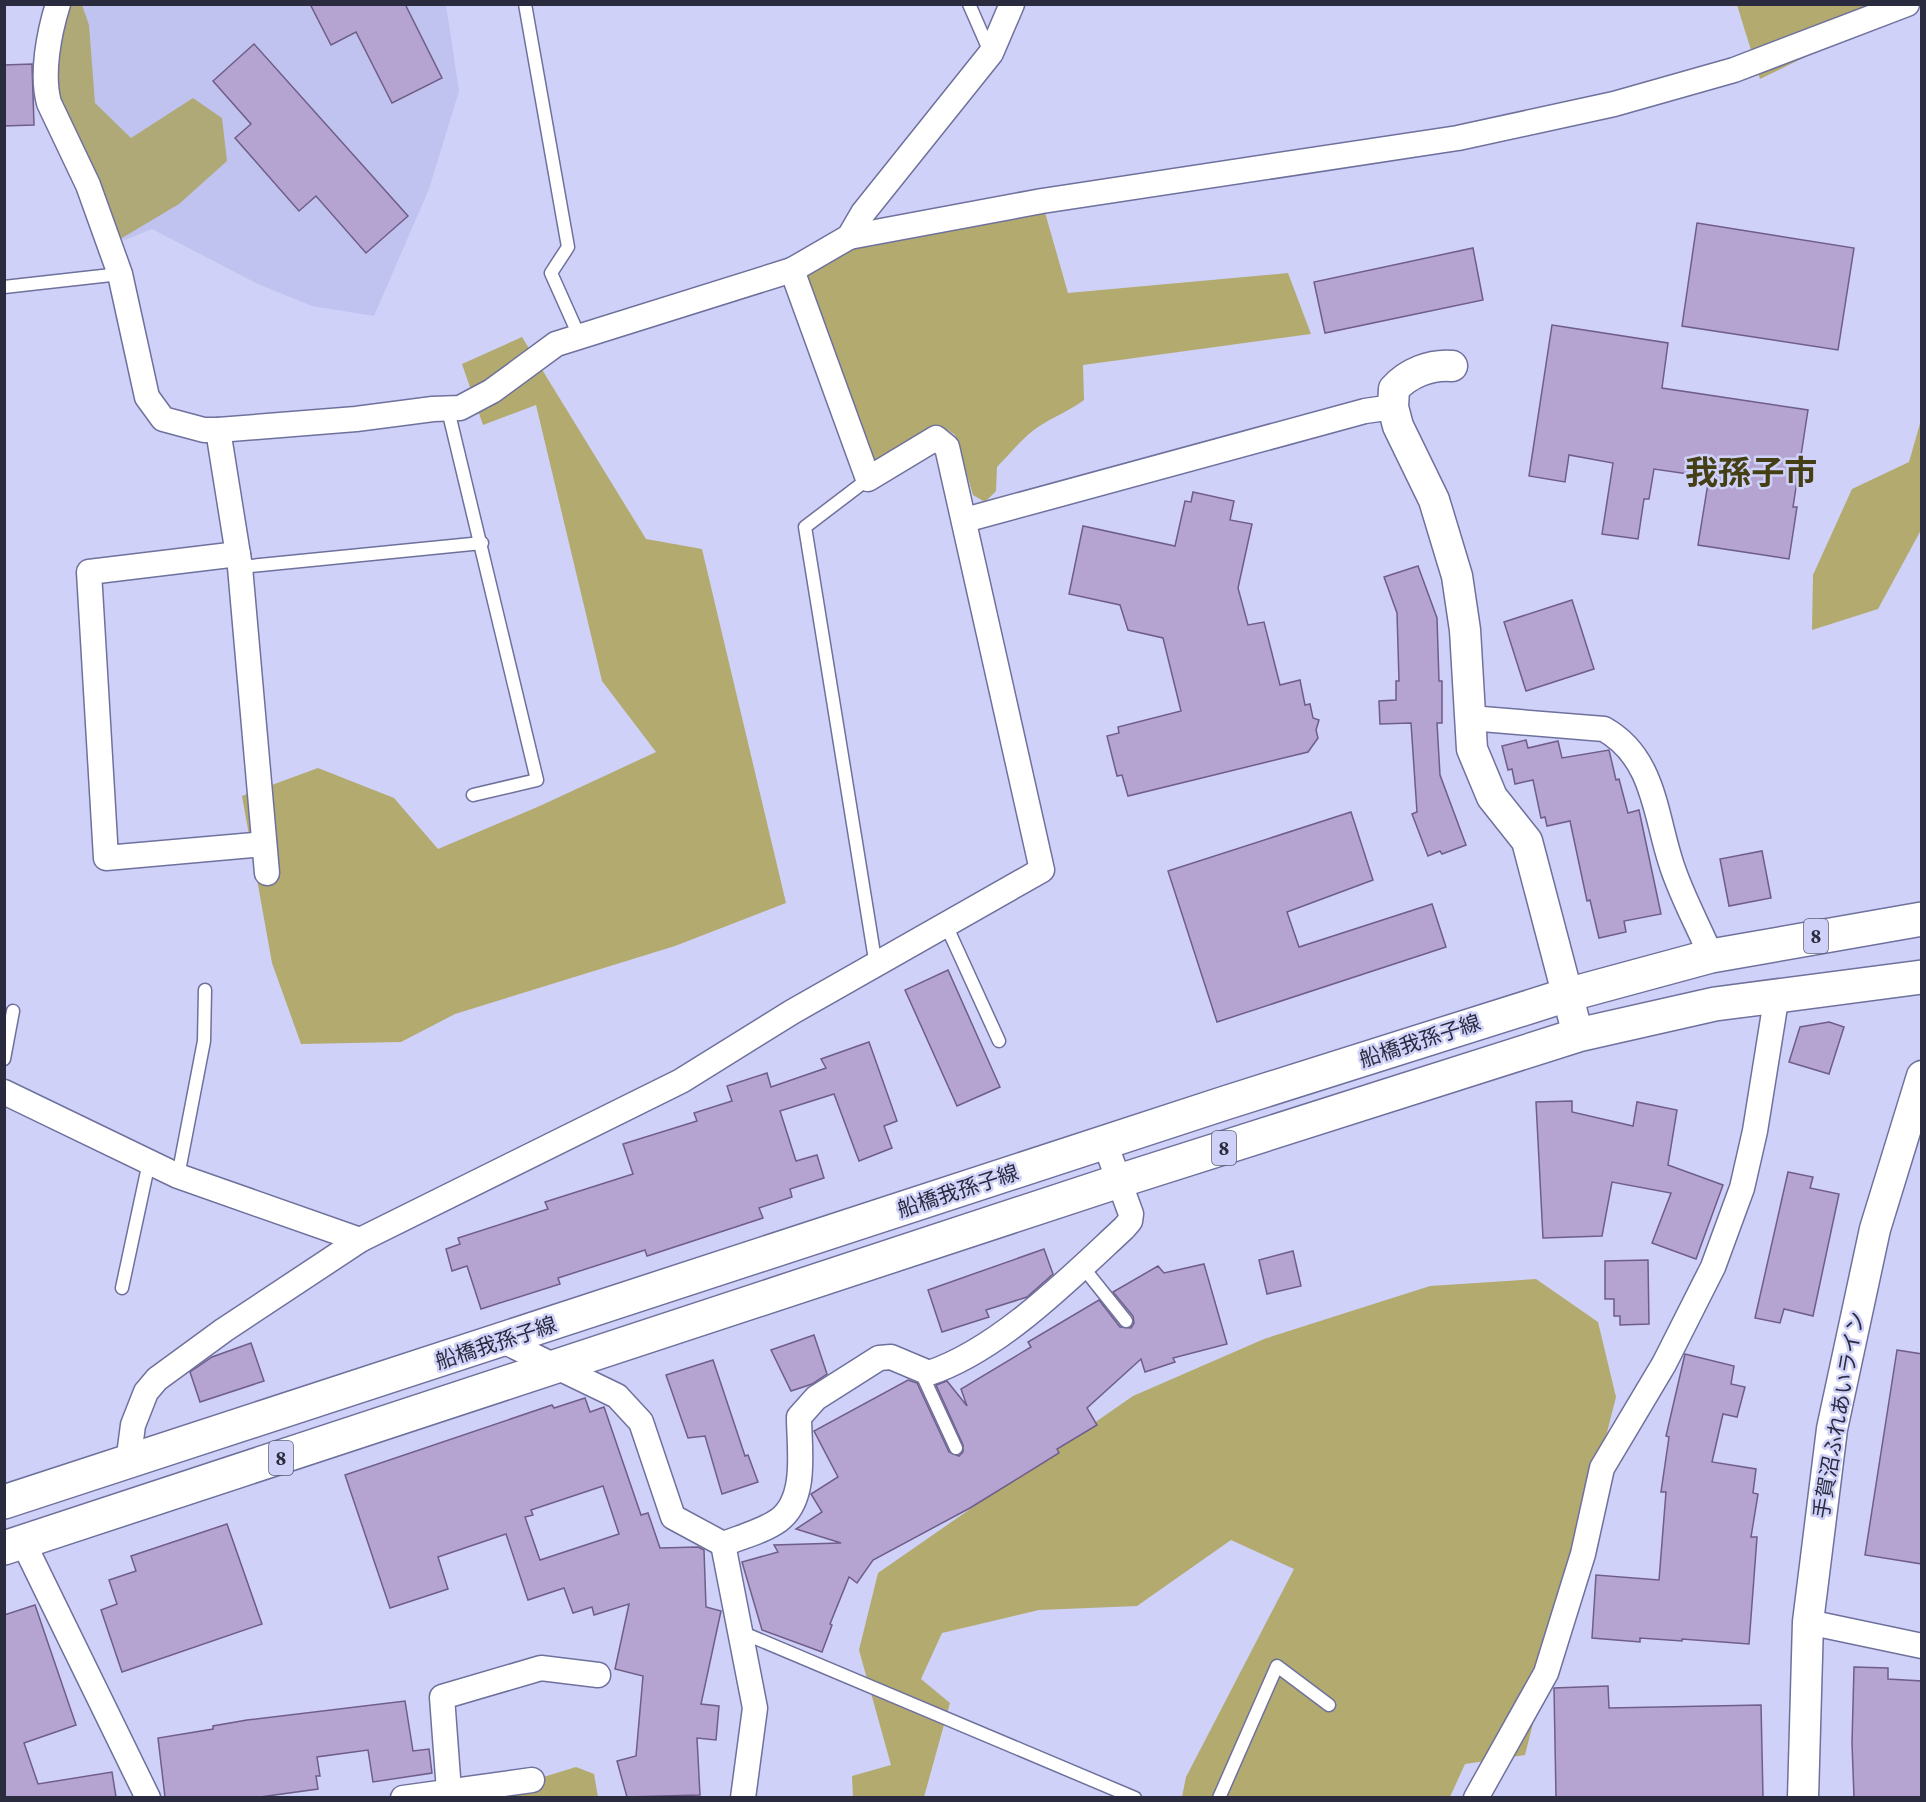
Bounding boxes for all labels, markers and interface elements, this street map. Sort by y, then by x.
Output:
district label: 我孫子市 [1685,450,1817,495]
road number: 8 [1804,919,1828,953]
street label: 船橋我孫子線 [1355,1007,1484,1074]
road number: 8 [1212,1131,1236,1165]
street label: 船橋我孫子線 [893,1157,1022,1224]
street label: 船橋我孫子線 [431,1309,560,1376]
street label: 手賀沼ふれあいライン [1806,1309,1871,1521]
road number: 8 [269,1441,293,1475]

